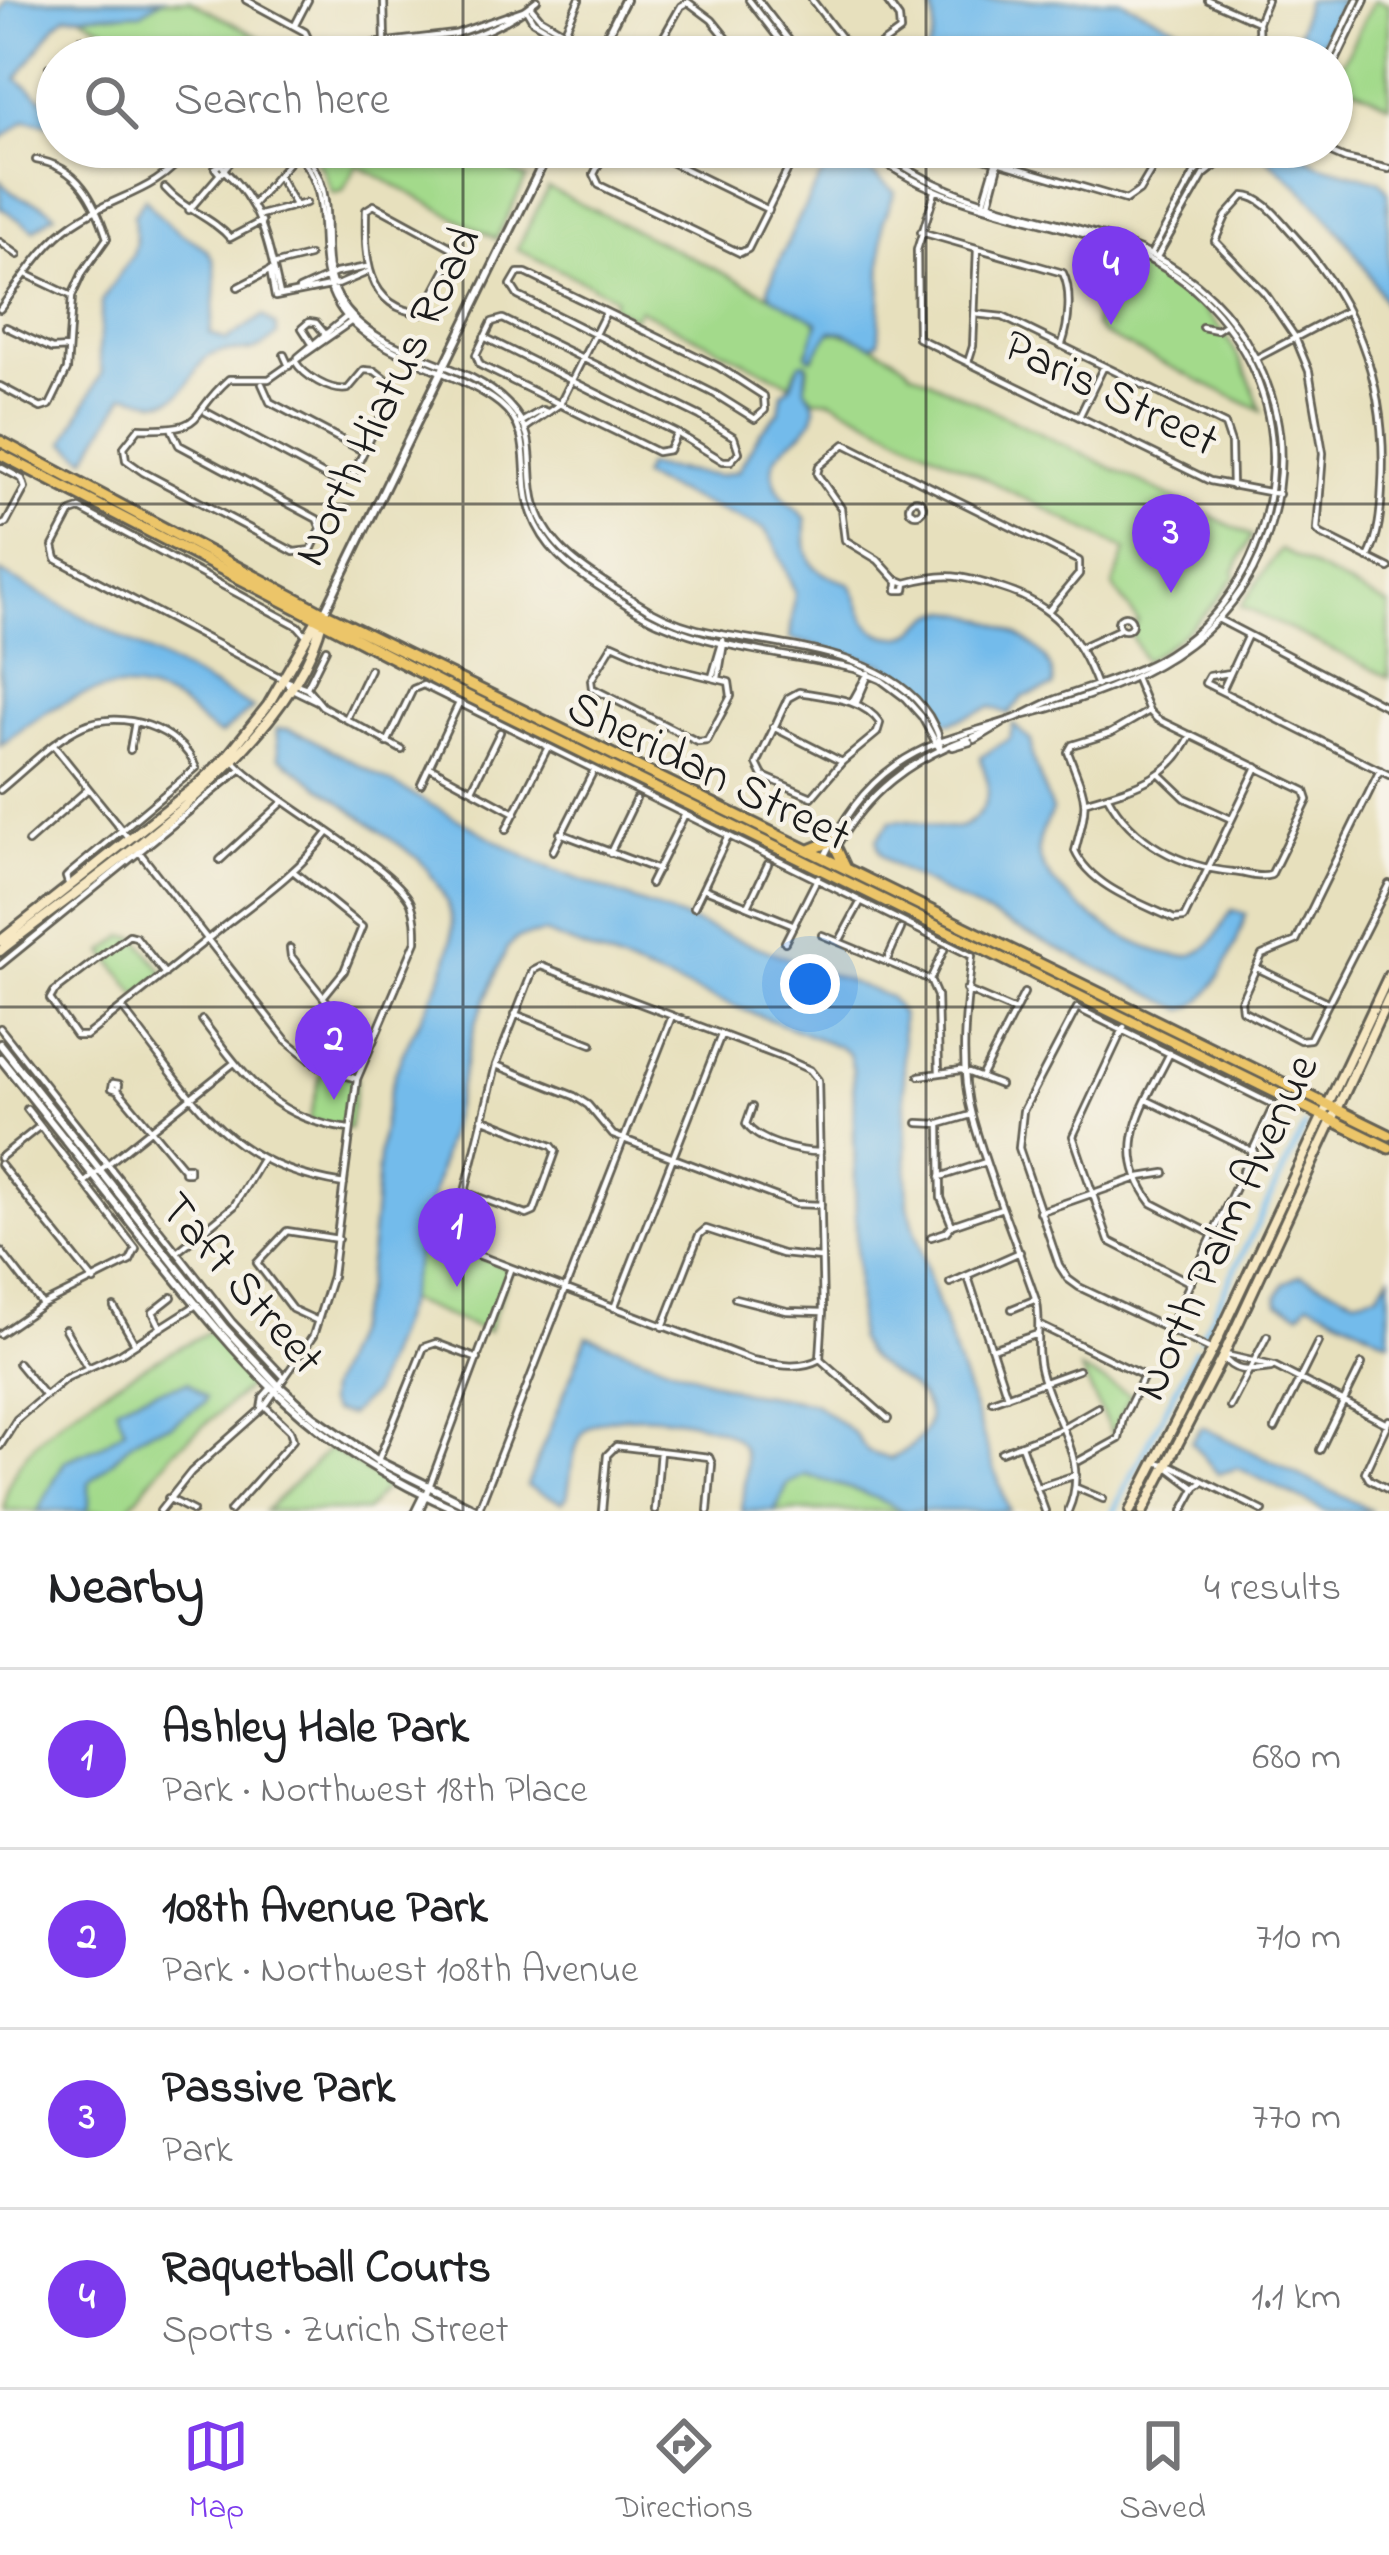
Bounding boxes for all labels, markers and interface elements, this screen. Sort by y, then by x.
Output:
search box [36,36,1353,168]
icon: search [78,69,144,135]
text: Search here [174,69,390,135]
street label: North Hiatus Road [276,215,502,579]
pin: 4 [1072,226,1150,325]
street label: Paris Street [991,313,1229,477]
pin: 3 [1132,494,1210,593]
street label: Sheridan Street [554,674,862,872]
your location [780,954,840,1014]
pin: 2 [295,1001,373,1100]
street label: North Palm Avenue [1117,1043,1339,1413]
street label: Taft Street [140,1178,340,1392]
pin: 1 [418,1188,496,1287]
text: Nearby [48,1552,204,1627]
text: 4 results [1204,1561,1341,1618]
text: Ashley Hale Park [162,1697,469,1763]
text: 1 [81,1730,93,1787]
text: 680 m [1252,1730,1341,1787]
text: Park · Northwest 18th Place [162,1763,587,1820]
text: 108th Avenue Park [162,1877,488,1943]
text: 2 [77,1910,97,1967]
text: 710 m [1256,1910,1341,1967]
text: Park · Northwest 108th Avenue [162,1943,638,2000]
text: Passive Park [162,2057,395,2123]
text: 3 [79,2090,95,2147]
text: 770 m [1252,2090,1341,2147]
text: Park [162,2123,232,2180]
text: Raquetball Courts [162,2237,491,2303]
text: 4 [79,2270,95,2327]
text: 1.1 km [1251,2270,1341,2327]
text: Sports · Zurich Street [162,2303,509,2360]
tab: Map [183,2413,249,2533]
tab: Directions [616,2413,753,2533]
tab: Saved [1120,2413,1206,2533]

